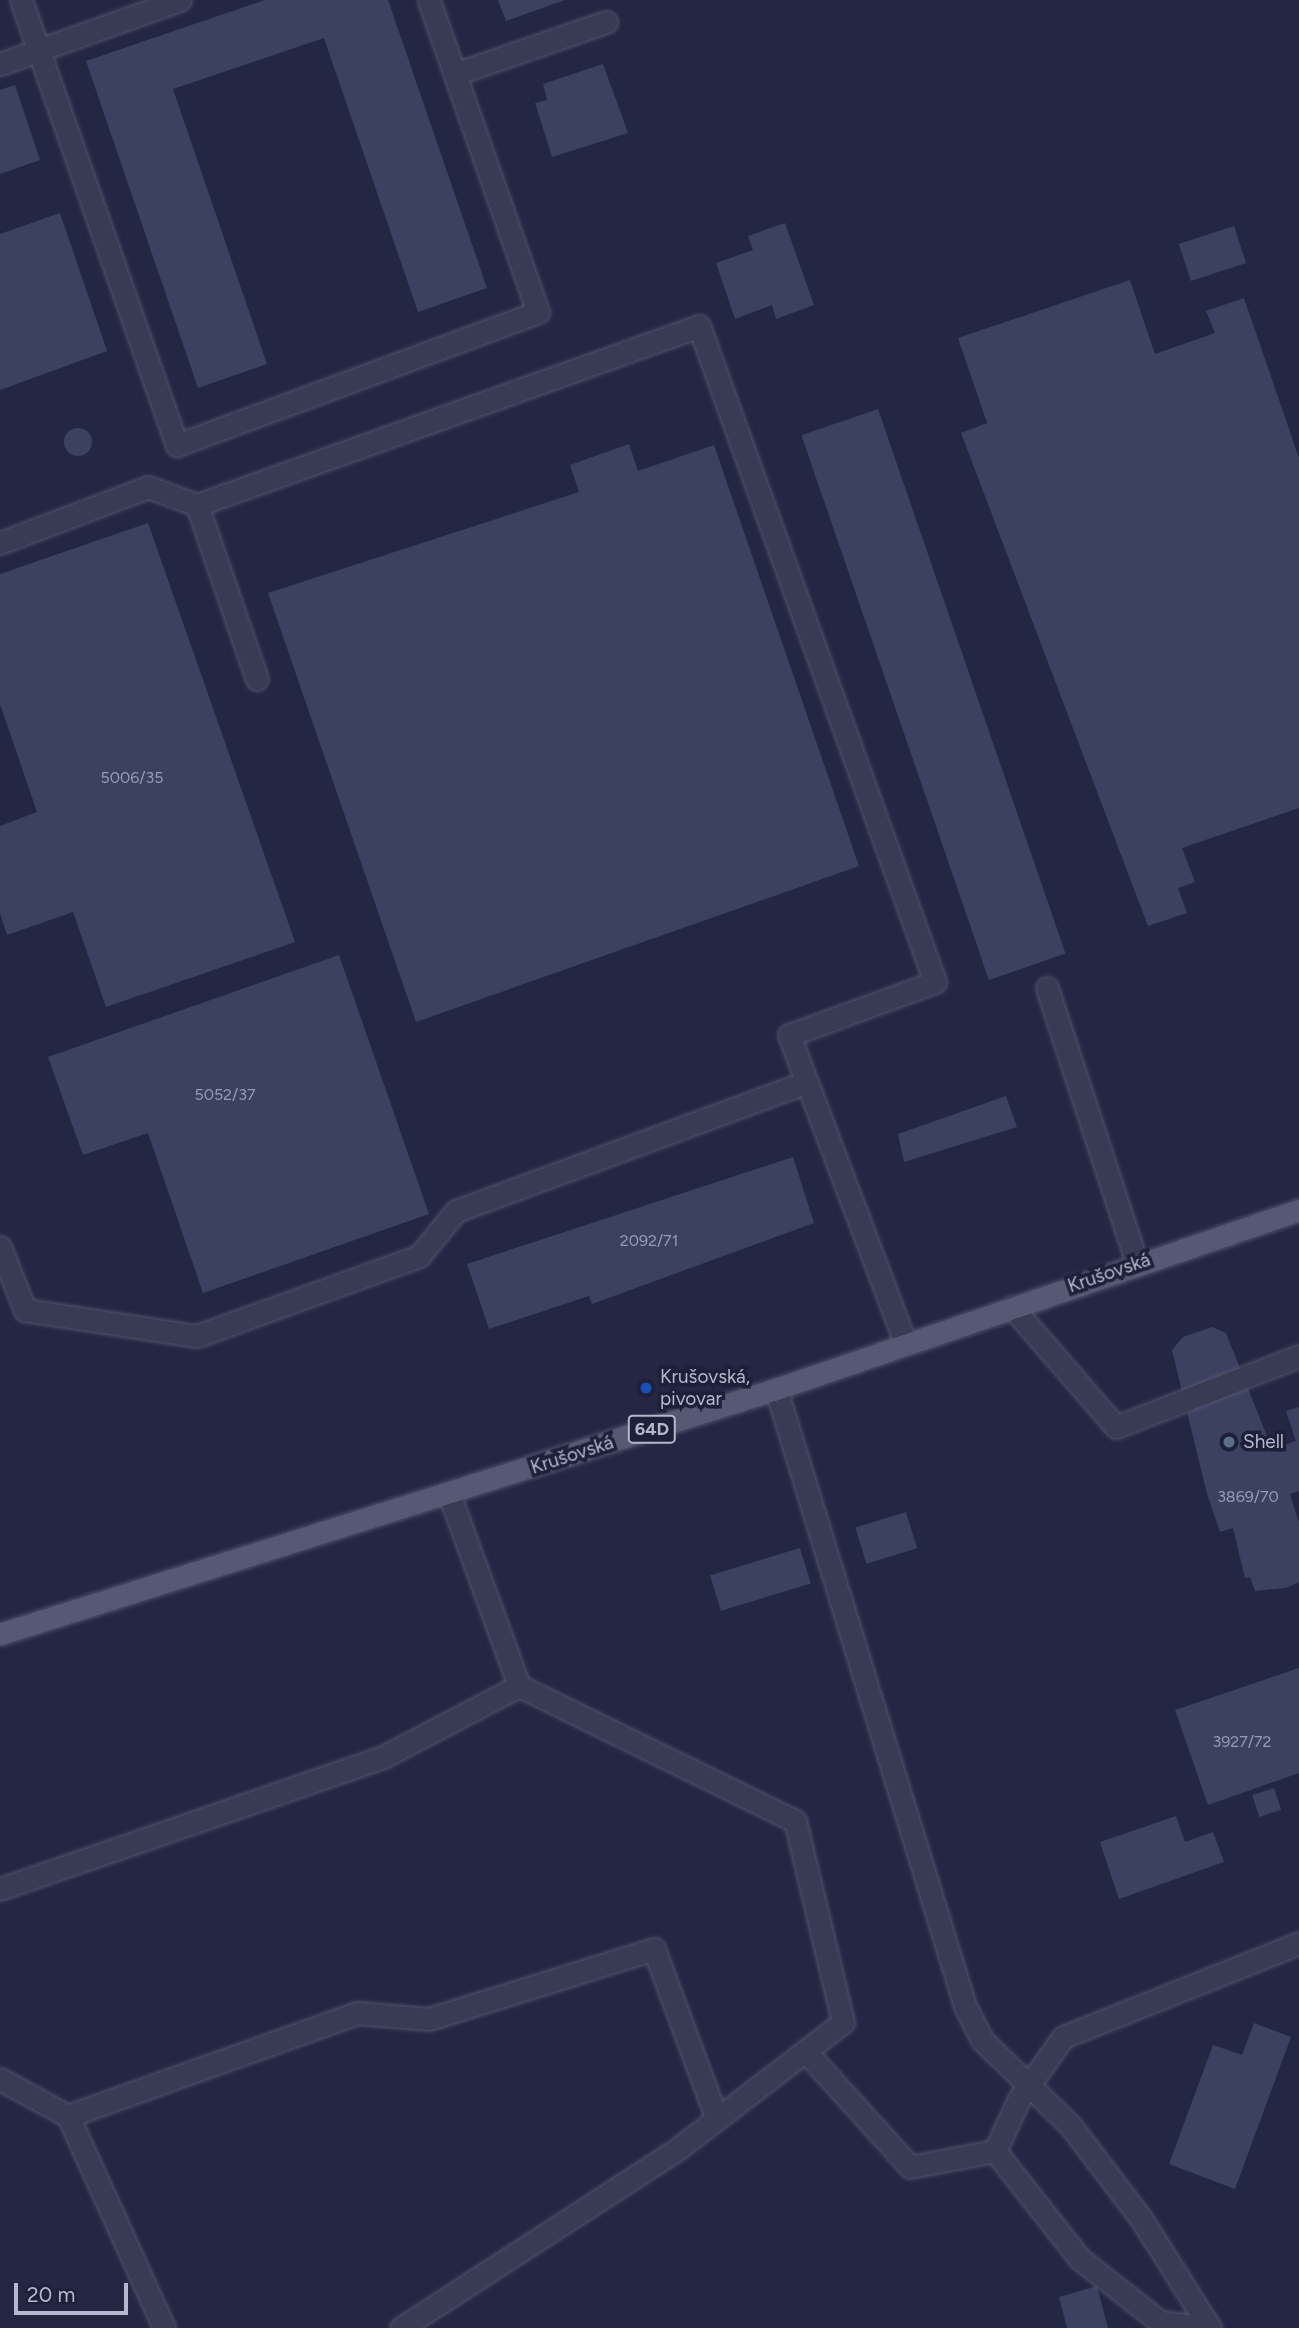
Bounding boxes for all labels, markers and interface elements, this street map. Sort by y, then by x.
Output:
house number: 5006/35 [101,768,163,788]
house number: 5052/37 [194,1085,256,1105]
house number: 2092/71 [620,1231,678,1251]
street label: Krušovská [1065,1248,1153,1298]
place label: Krušovská, pivovar [660,1366,750,1410]
marker: Krušovská, pivovar [638,1380,654,1396]
road number: 64D [628,1414,676,1444]
street label: Krušovská [528,1431,616,1479]
place label: Shell [1243,1431,1284,1453]
marker: Shell [1221,1434,1237,1450]
house number: 3869/70 [1217,1487,1279,1507]
house number: 3927/72 [1212,1732,1272,1752]
scale bar [18,2268,131,2312]
text: 20 m [27,2282,75,2307]

